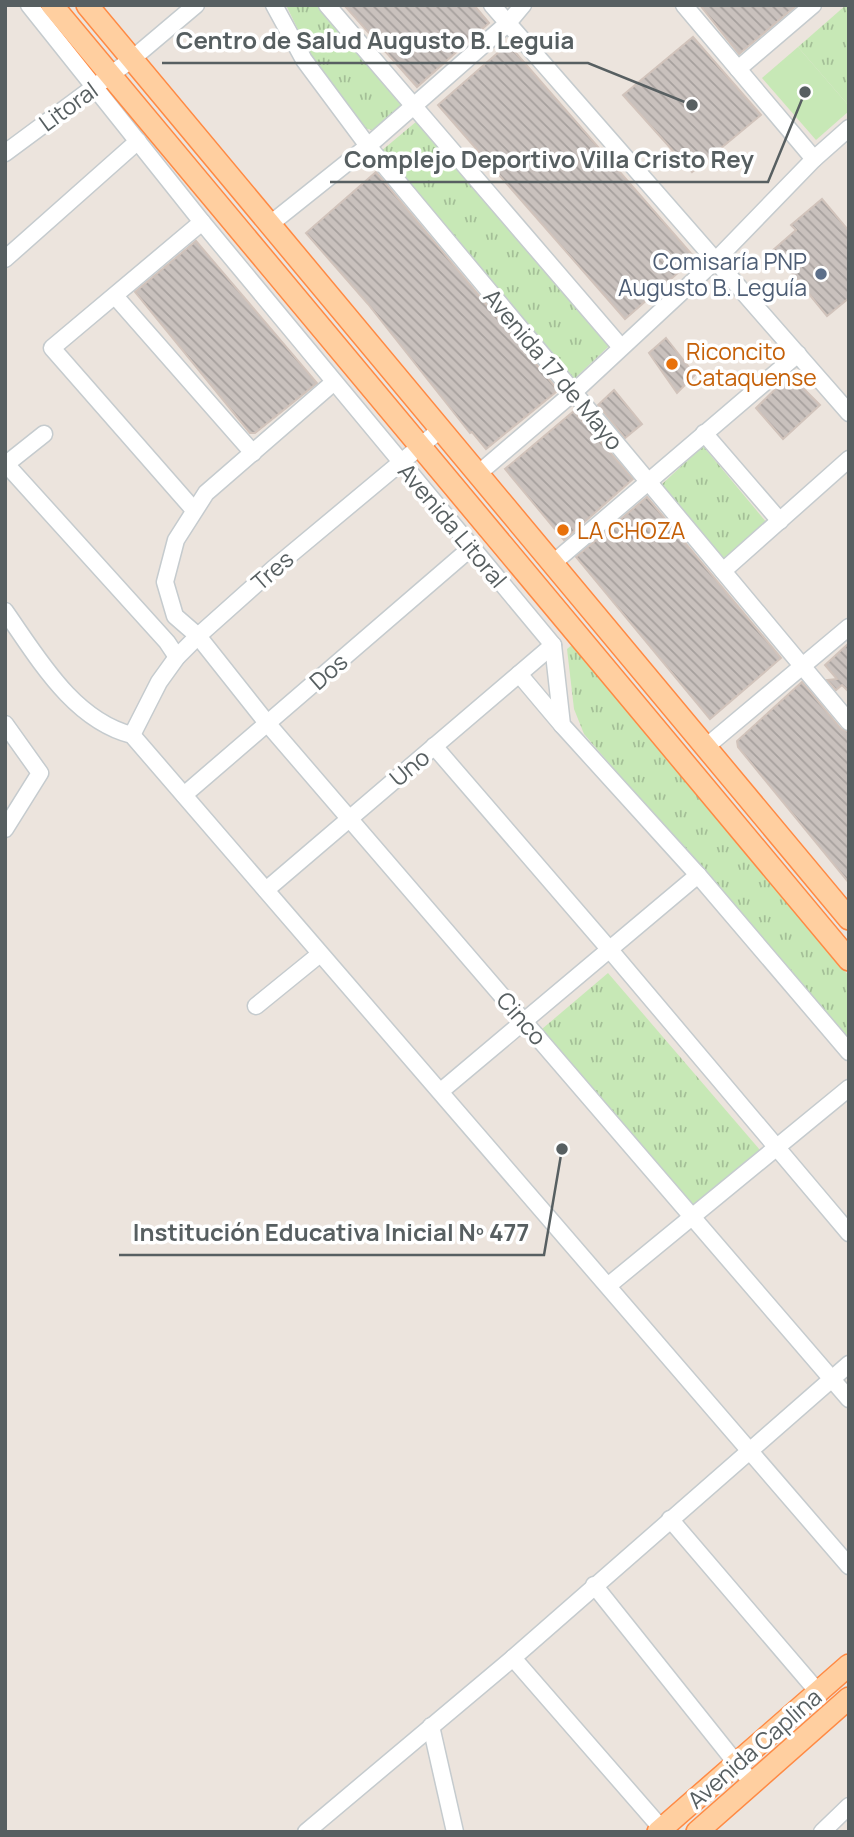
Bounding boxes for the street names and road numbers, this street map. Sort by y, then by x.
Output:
street label: Litoral [32,74,104,138]
street label: Avenida 17 de Mayo [477,282,631,456]
street label: Avenida Litoral [391,456,515,594]
street label: Tres [244,543,300,597]
street label: Dos [302,645,354,697]
street label: Uno [382,741,436,793]
street label: Cinco [490,984,554,1052]
street label: Avenida Caplina [680,1681,828,1815]

